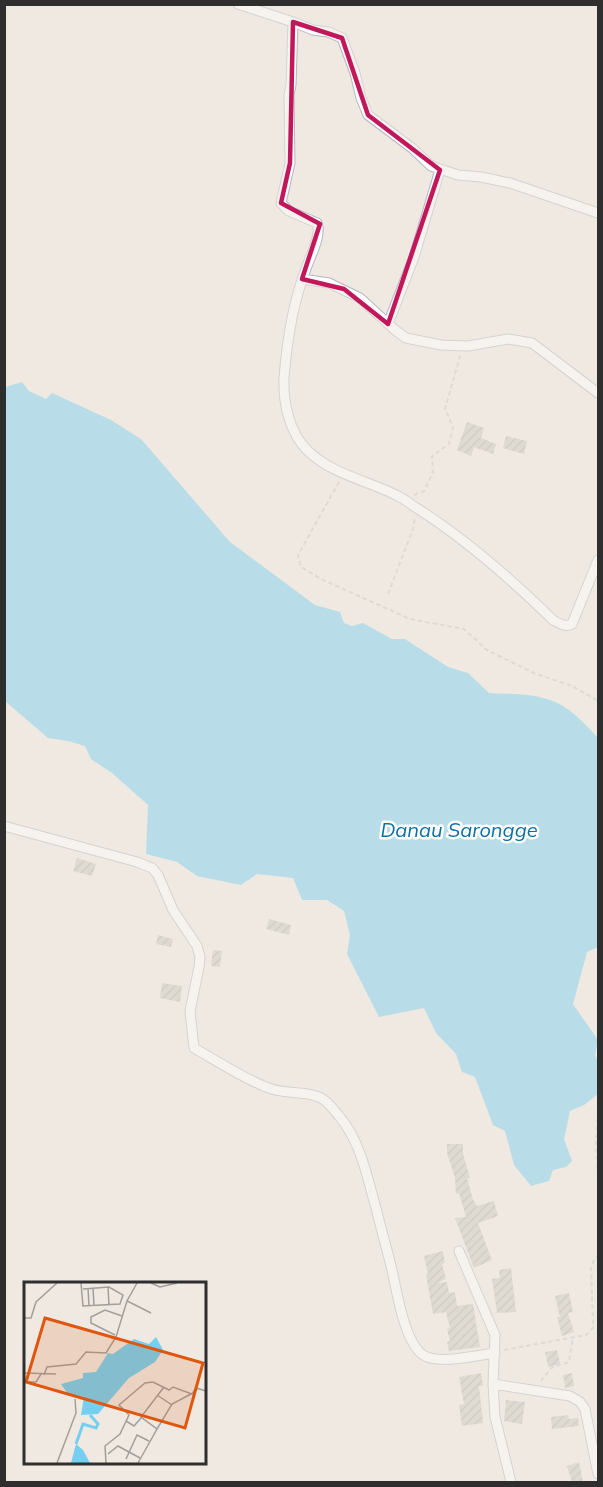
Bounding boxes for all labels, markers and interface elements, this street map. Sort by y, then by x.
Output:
water label: Danau Sarongge [380,817,538,842]
inset map [24,1282,206,1463]

